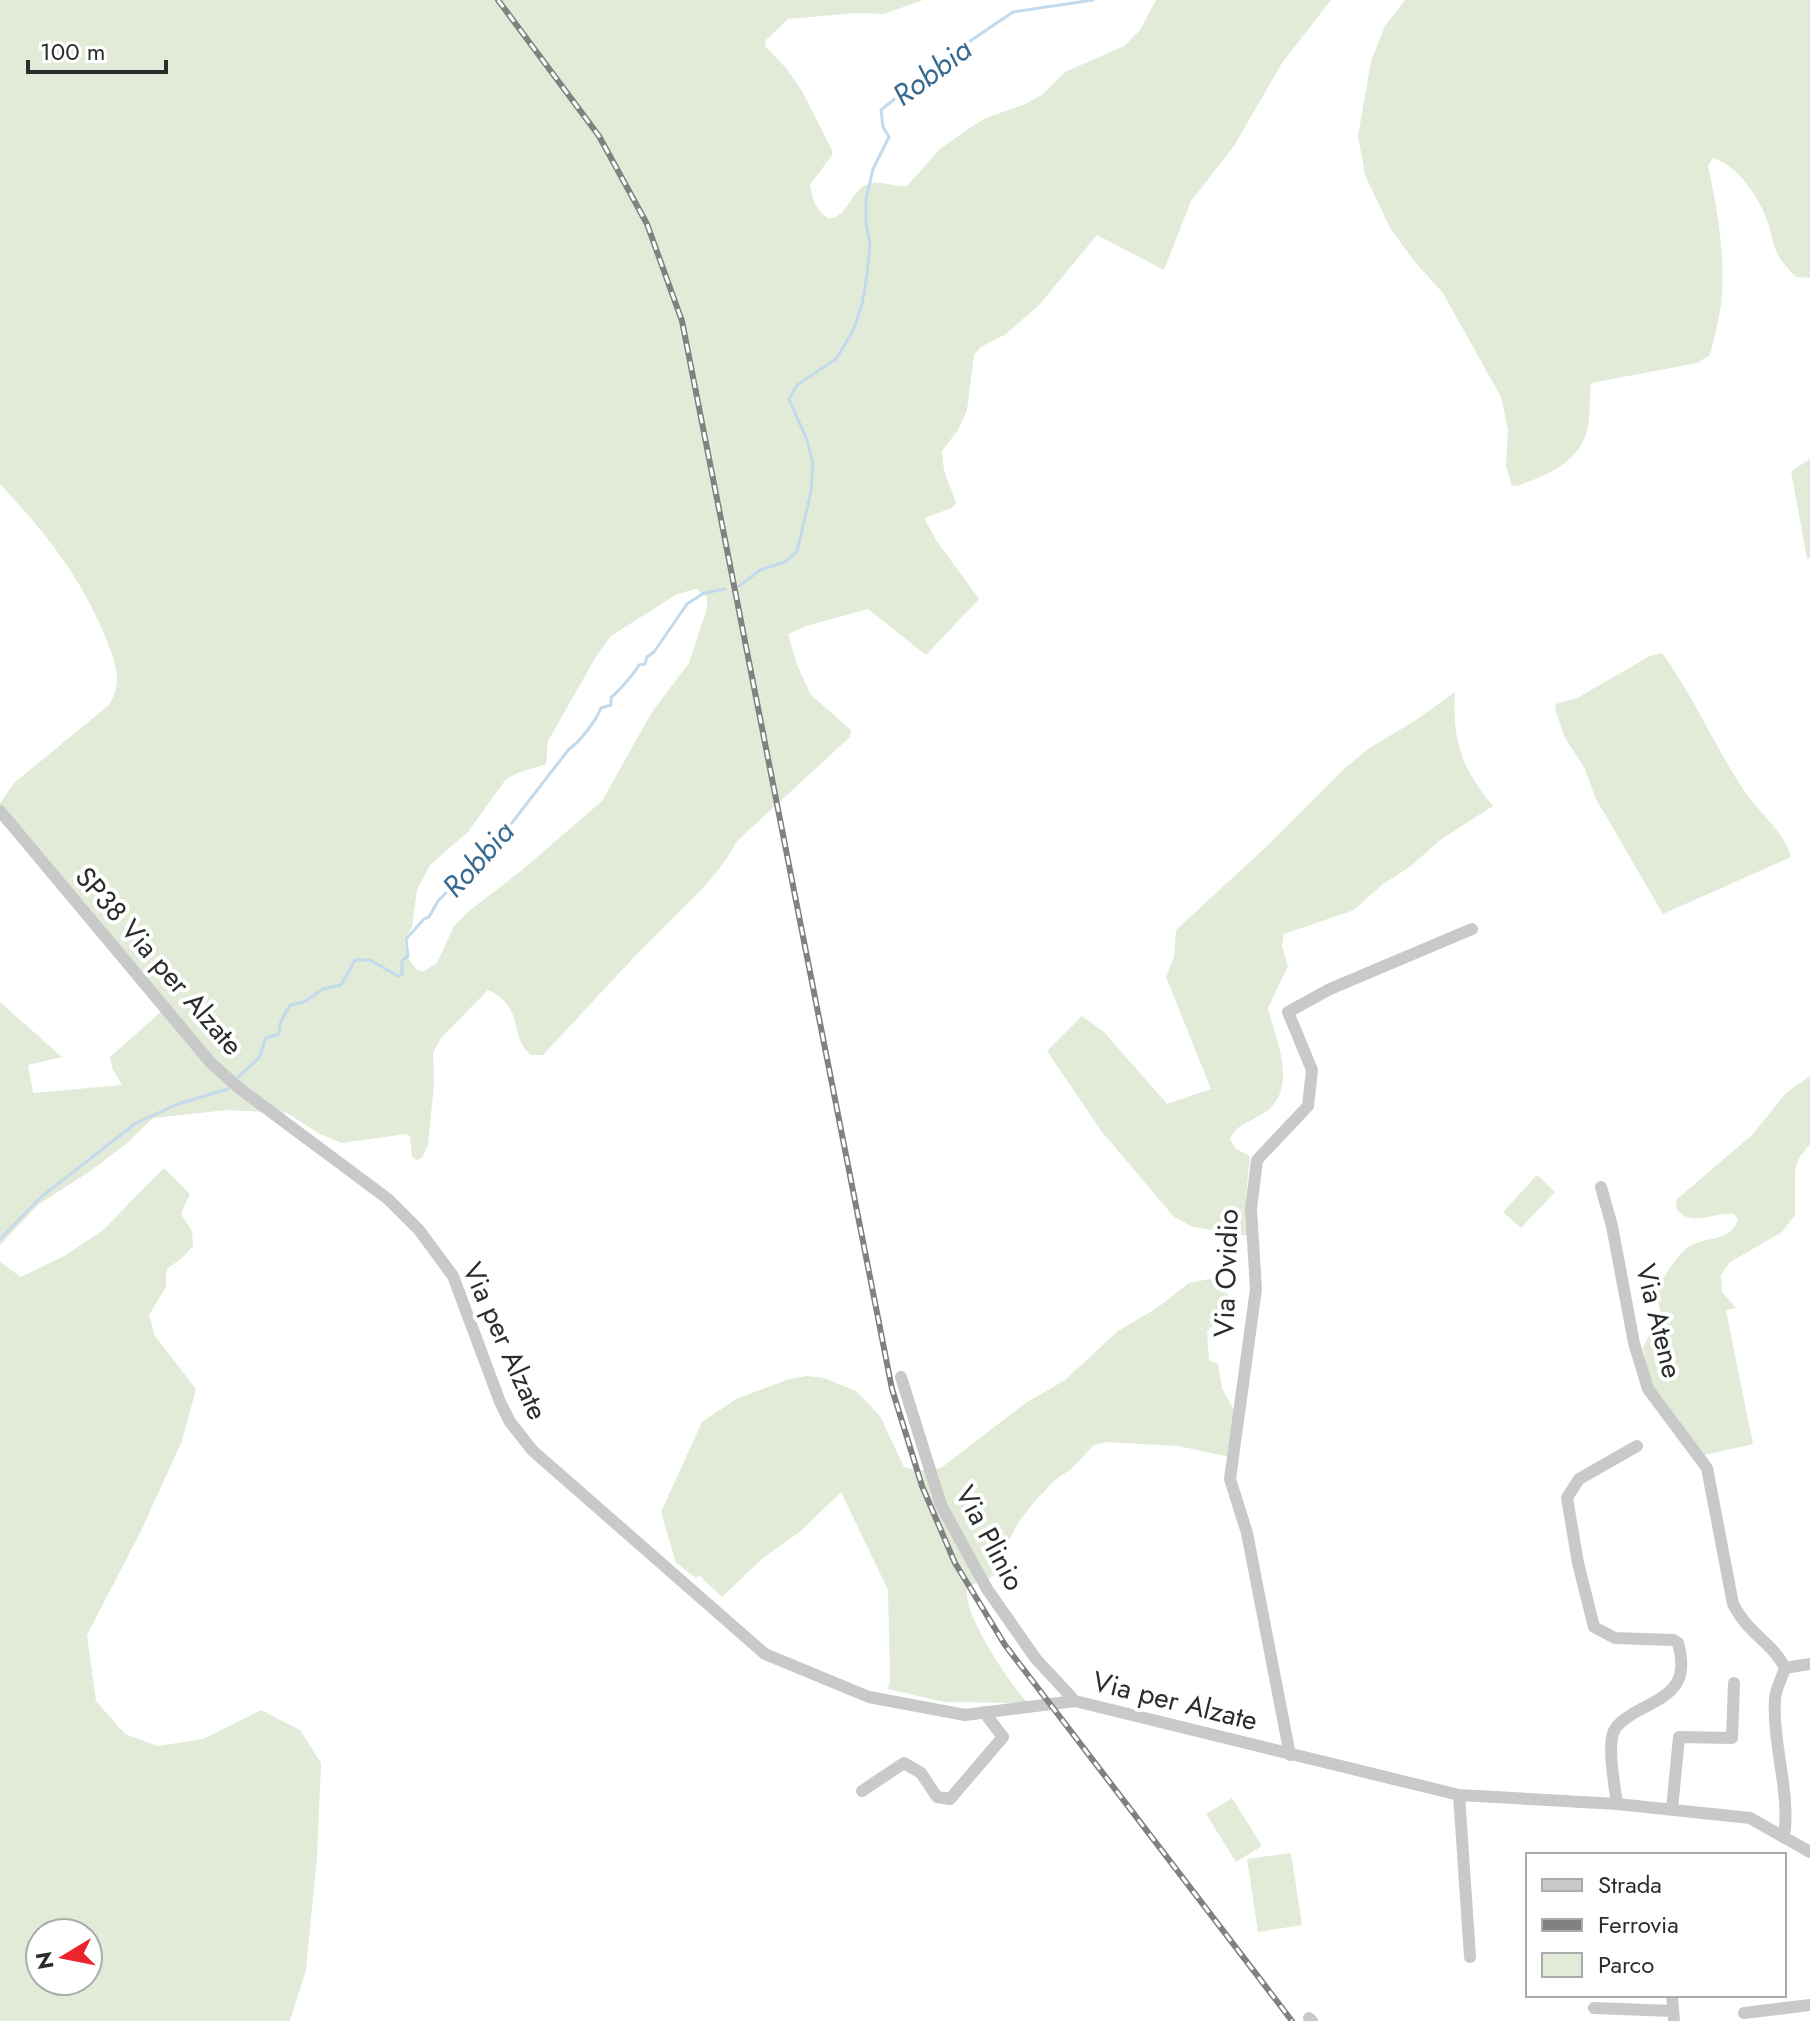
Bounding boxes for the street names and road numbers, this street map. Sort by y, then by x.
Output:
street label: SP38 Via per Alzate [65,858,253,1064]
street label: Via Ovidio [1203,1208,1249,1338]
street label: Via per Alzate [452,1256,558,1426]
street label: Via Atene [1625,1260,1693,1382]
street label: Via Plinio [945,1478,1035,1598]
street label: Via per Alzate [1088,1661,1262,1741]

